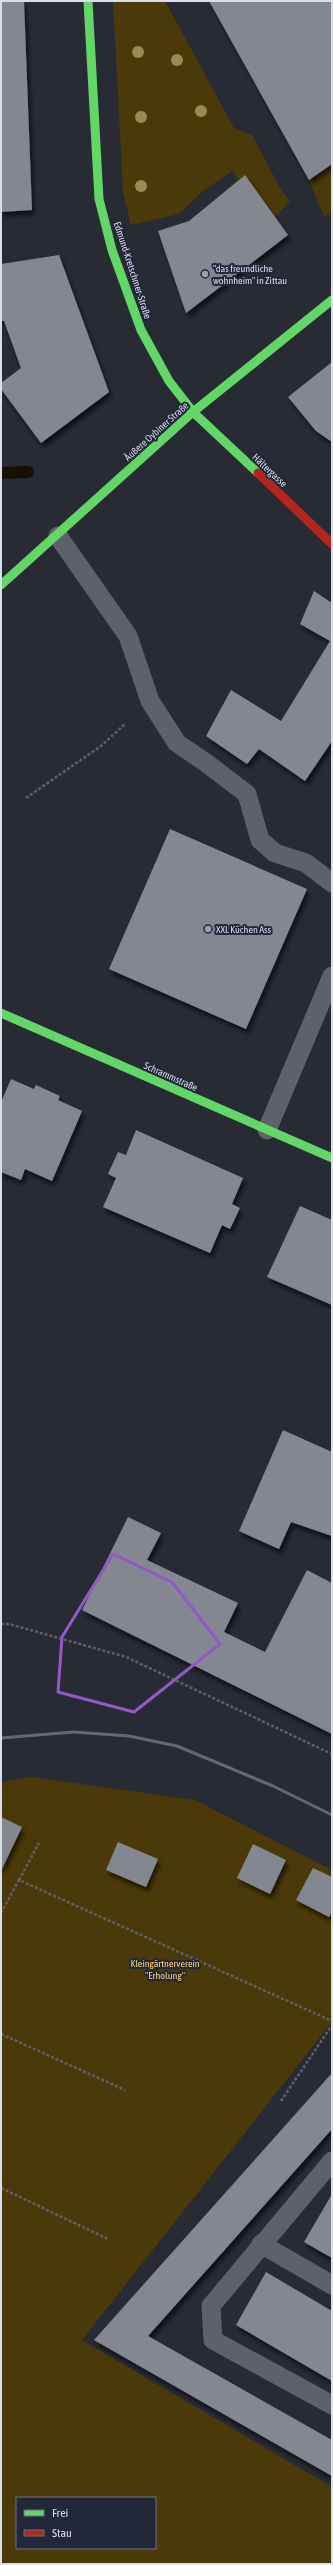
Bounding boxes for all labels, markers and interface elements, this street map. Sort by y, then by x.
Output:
street label: Edmund-Kretschmer-Straße [112,220,154,320]
place label: "das freundliche wohnheim" in Zittau [213,263,287,286]
marker: "das freundliche wohnheim" in Zittau [200,269,210,279]
street label: Äußere Oybiner Straße [122,399,191,463]
street label: Hältergasse [250,452,290,490]
marker: XXL Küchen Ass [203,924,213,934]
place label: XXL Küchen Ass [216,924,272,935]
street label: Schrammstraße [142,1060,200,1093]
park label: Kleingärtnerverein "Erholung" [130,1958,200,1981]
legend [16,2497,156,2549]
text: Frei [52,2506,68,2520]
text: Stau [52,2526,72,2540]

